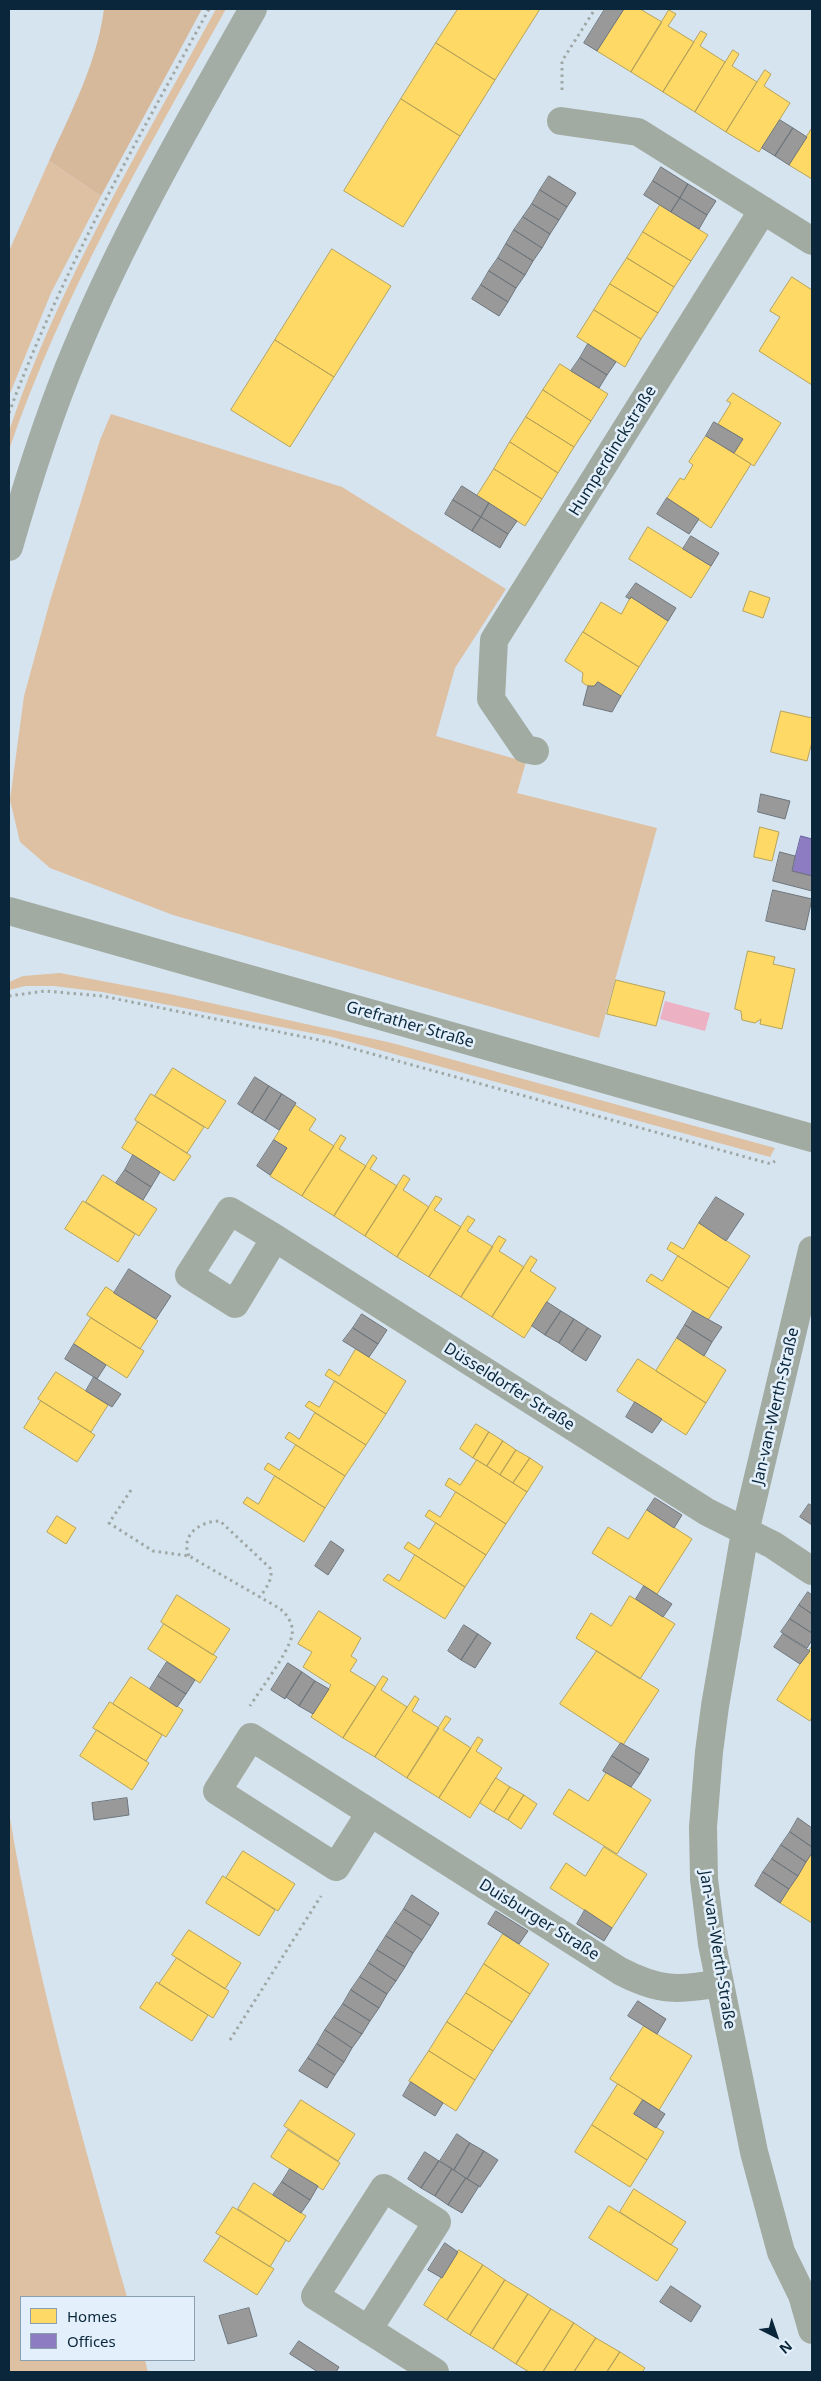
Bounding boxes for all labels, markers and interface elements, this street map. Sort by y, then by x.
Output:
street label: Humperdinckstraße [565,382,661,520]
street label: Grefrather Straße [344,998,476,1052]
street label: Jan-van-Werth-Straße [749,1326,803,1486]
street label: Düsseldorfer Straße [440,1339,578,1435]
street label: Jan-van-Werth-Straße [695,1869,739,2031]
street label: Duisburger Straße [475,1875,603,1965]
legend [20,2296,195,2361]
text: Homes [67,2306,117,2326]
north arrow [751,2311,801,2361]
text: Offices [67,2331,116,2351]
text: N [776,2337,797,2359]

